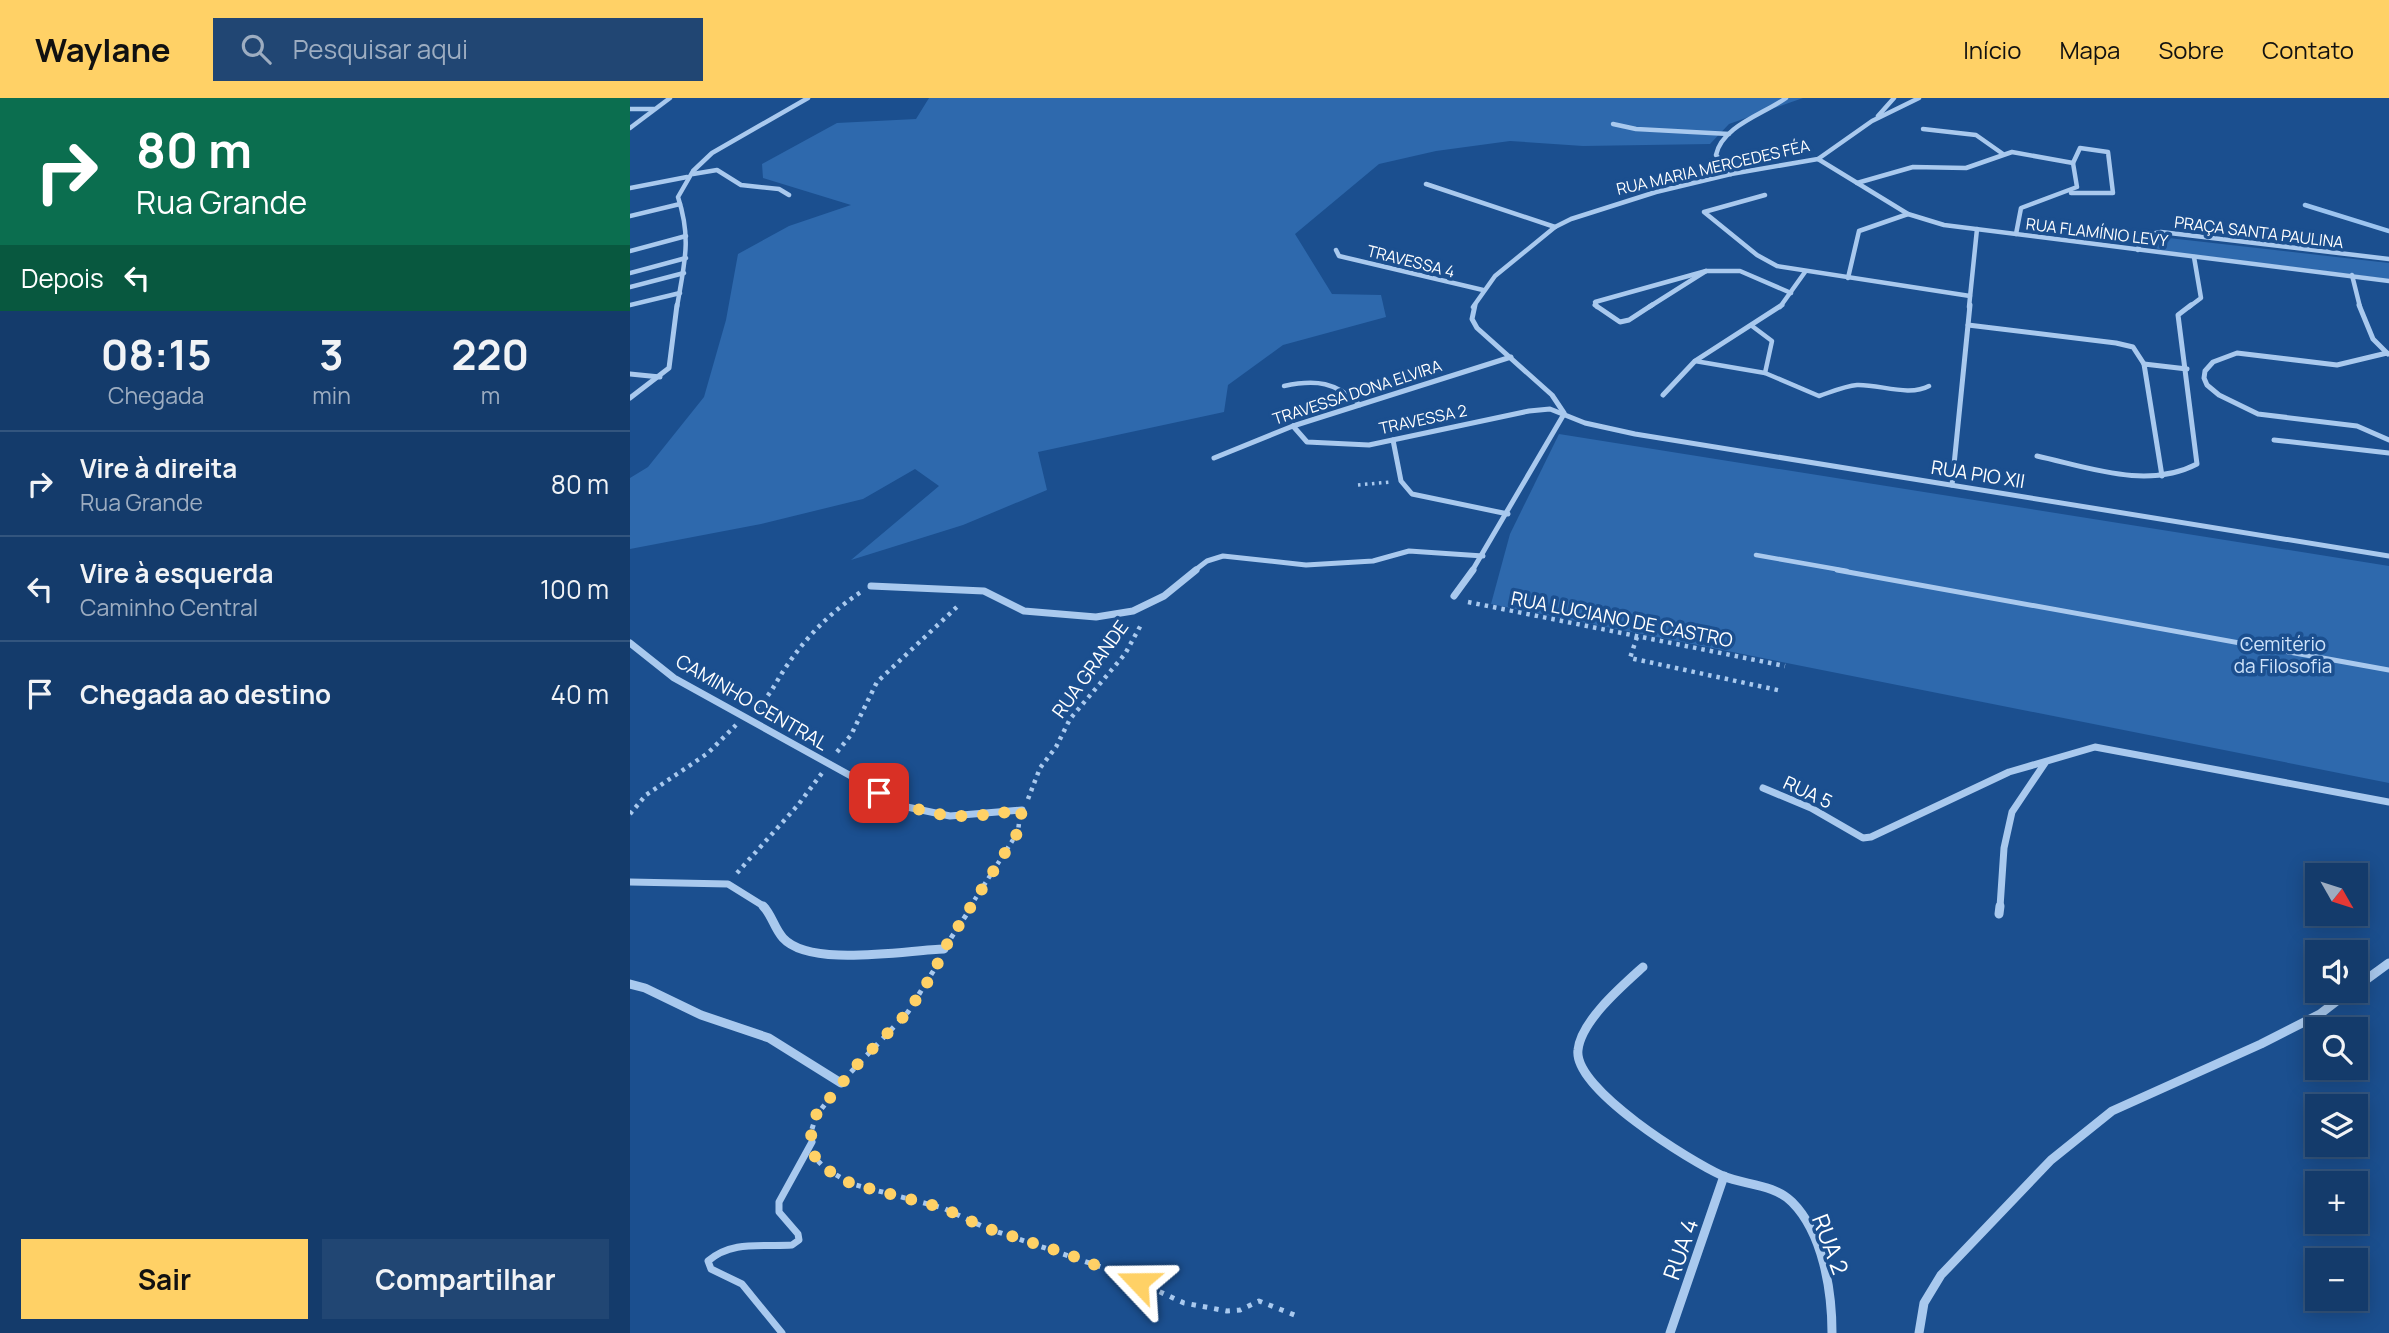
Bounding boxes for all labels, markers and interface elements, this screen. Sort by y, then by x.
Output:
search box [213,18,703,81]
text: Waylane [35,27,171,72]
icon: search [237,30,275,68]
text: Pesquisar aqui [293,31,468,67]
text: Início [1963,33,2021,66]
text: Mapa [2059,33,2120,66]
text: Sobre [2158,33,2224,66]
text: Contato [2262,33,2354,66]
text: 80 m [136,116,252,183]
icon: right [21,126,112,217]
street label: RUA MARIA MERCEDES FÉA [1614,134,1812,200]
text: Rua Grande [136,180,307,224]
street label: PRAÇA SANTA PAULINA [2173,211,2345,253]
street label: RUA FLAMÍNIO LEVY [2025,212,2169,252]
street label: TRAVESSA 4 [1365,239,1457,283]
icon: left [118,259,156,297]
text: Depois [21,260,104,296]
text: 08:15 [101,325,212,383]
text: 3 [319,325,344,383]
text: 220 [452,325,529,383]
street label: TRAVESSA DONA ELVIRA [1270,354,1444,430]
text: Chegada [108,379,204,411]
text: min [312,379,351,411]
text: m [481,379,500,411]
street label: TRAVESSA 2 [1377,399,1469,439]
text: Vire à direita [80,450,237,486]
street label: RUA PIO XII [1929,454,2027,494]
icon: right [21,465,59,503]
text: 80 m [551,466,609,502]
text: Rua Grande [80,486,203,518]
text: Vire à esquerda [80,555,273,591]
icon: left [21,570,59,608]
text: 100 m [540,571,609,607]
street label: RUA LUCIANO DE CASTRO [1509,585,1735,653]
text: Caminho Central [80,591,258,623]
street label: RUA GRANDE [1046,615,1134,723]
park label: Cemitério da Filosofia [2234,631,2332,679]
street label: CAMINHO CENTRAL [671,648,833,756]
icon: arrive [21,675,59,713]
text: Chegada ao destino [80,676,331,712]
text: 40 m [551,676,609,712]
pin [849,763,909,823]
street label: RUA 5 [1779,769,1837,815]
icon: arrive [860,774,898,812]
north arrow [2305,863,2368,926]
map controls [2305,863,2368,1311]
button: sound [2305,940,2368,1003]
button: search [2305,1017,2368,1080]
button: layers [2305,1094,2368,1157]
button: + [2305,1171,2368,1234]
street label: RUA 2 [1805,1209,1857,1279]
street label: RUA 4 [1655,1214,1705,1284]
button: Sair [21,1239,308,1319]
button: Compartilhar [322,1239,609,1319]
position arrow [1101,1245,1175,1319]
button: − [2305,1248,2368,1311]

